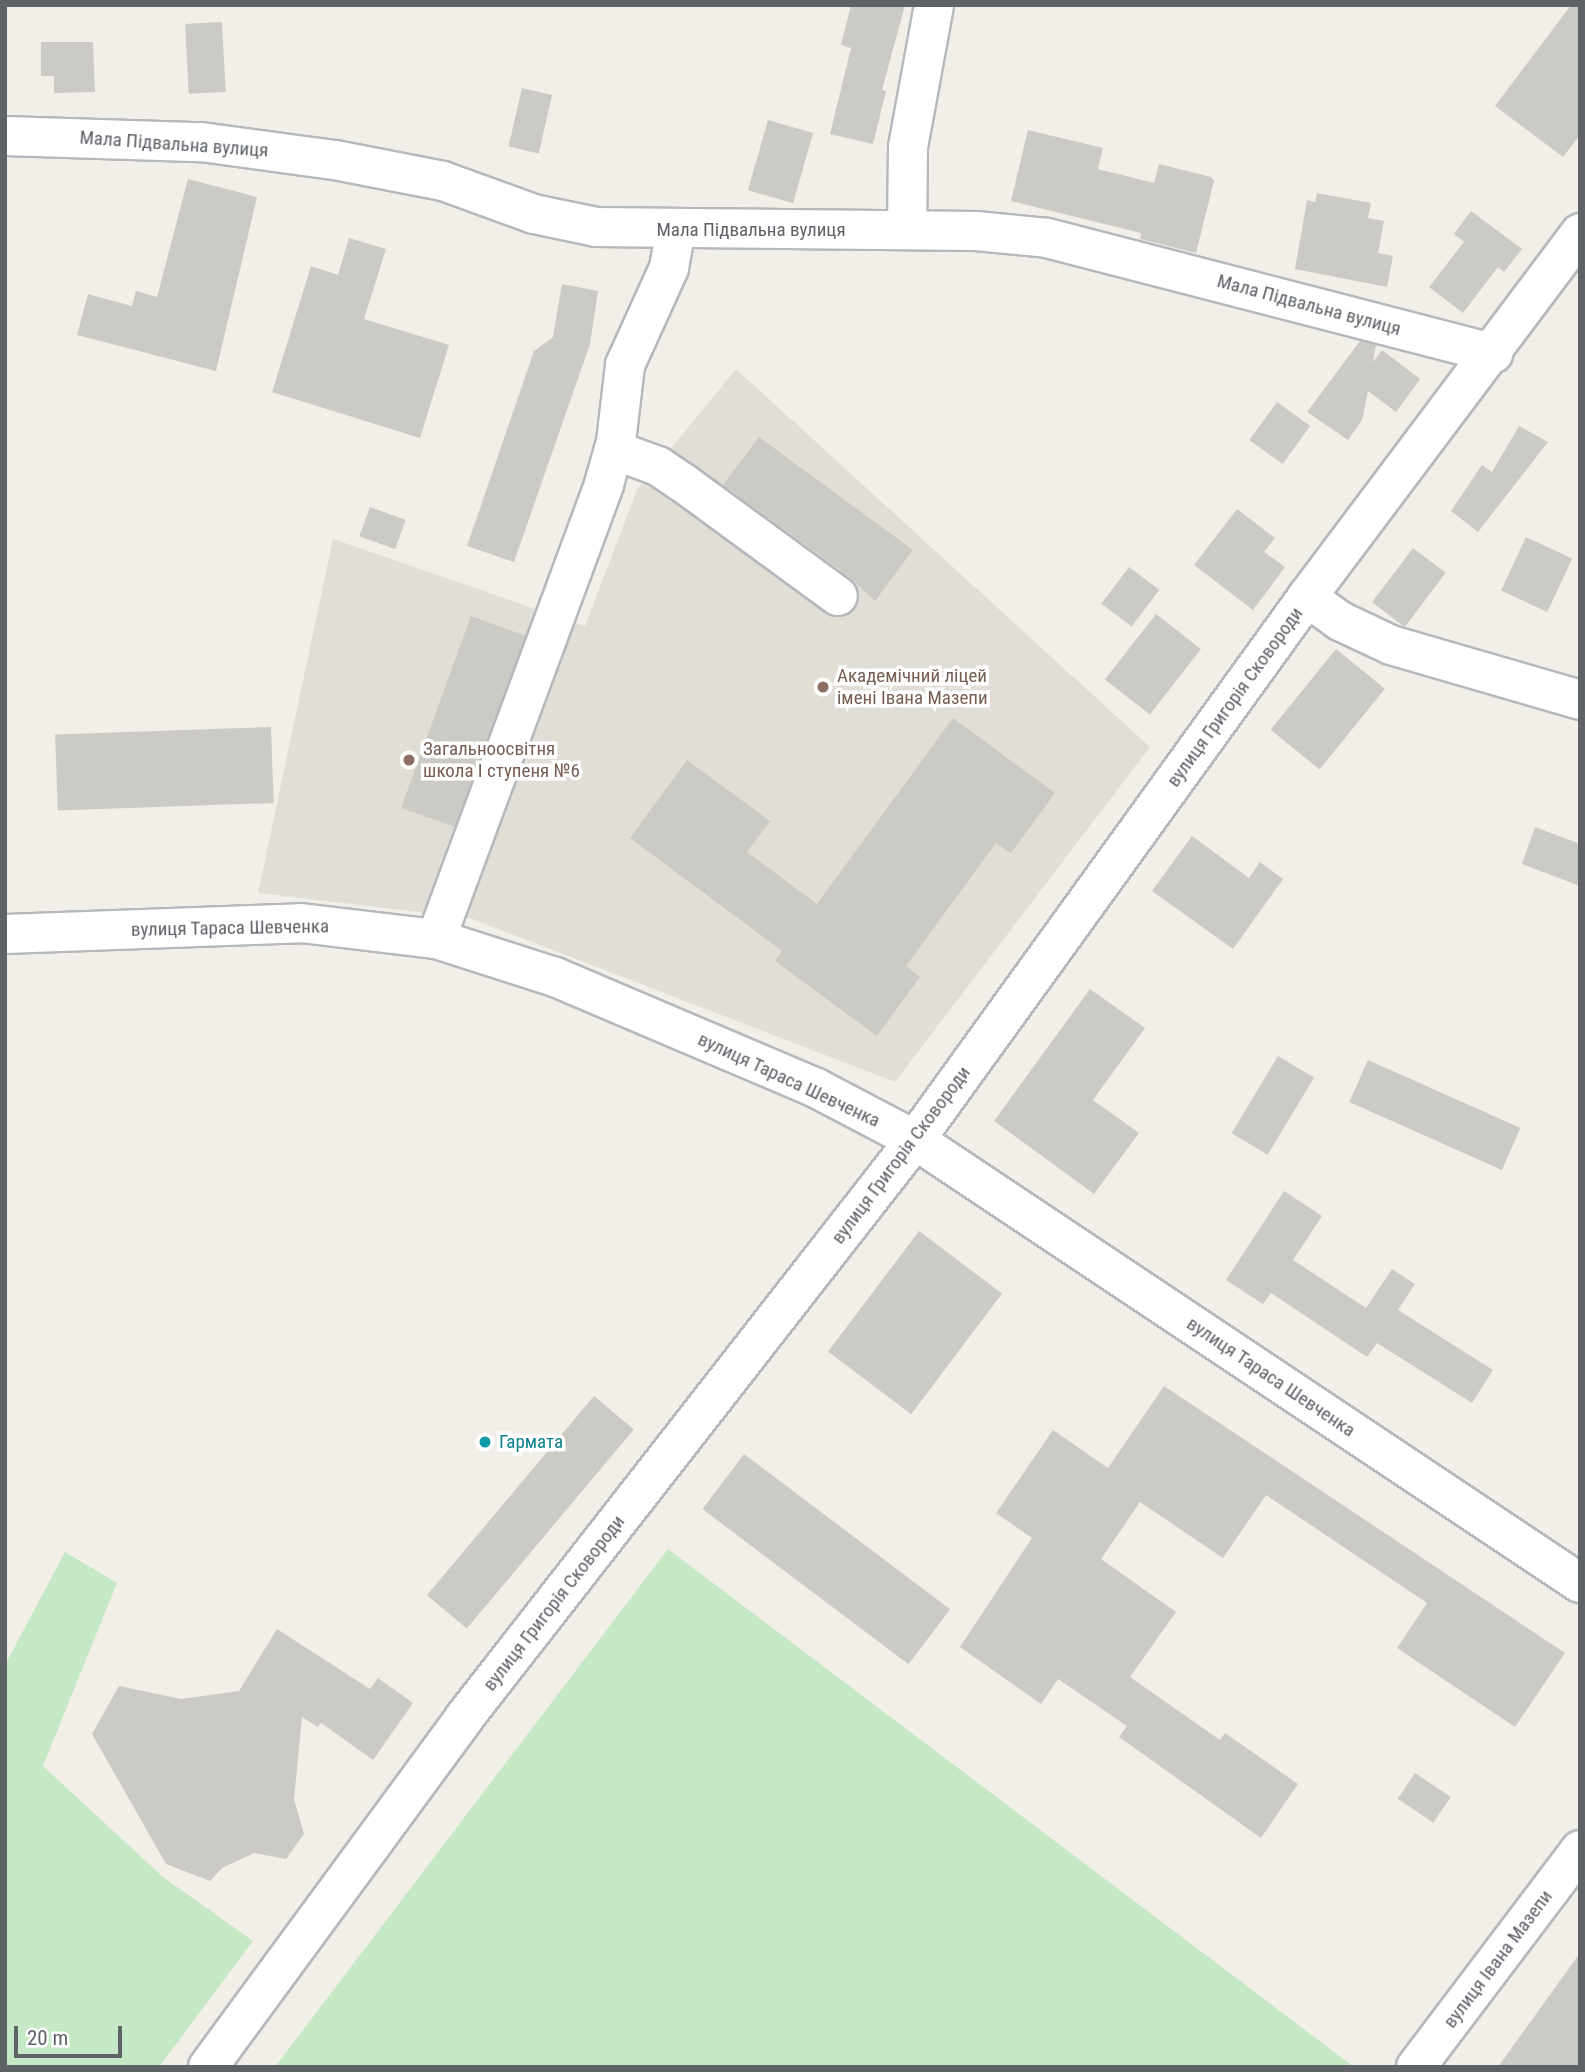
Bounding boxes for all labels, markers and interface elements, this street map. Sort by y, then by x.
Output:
street label: Мала Підвальна вулиця [79,126,269,162]
street label: Мала Підвальна вулиця [656,219,846,241]
street label: Мала Підвальна вулиця [1215,270,1403,340]
street label: вулиця Григорія Сковороди [1162,603,1308,791]
place label: Академічний ліцей імені Івана Мазепи [837,665,988,709]
marker: Академічний ліцей імені Івана Мазепи [815,679,831,695]
place label: Загальноосвітня школа І ступеня №6 [423,738,580,782]
marker: Загальноосвітня школа І ступеня №6 [401,752,417,768]
street label: вулиця Тараса Шевченка [131,915,329,941]
street label: вулиця Тараса Шевченка [694,1028,884,1132]
street label: вулиця Григорія Сковороди [827,1062,975,1248]
street label: вулиця Тараса Шевченка [1182,1312,1360,1442]
place label: Гармата [499,1431,563,1453]
marker: Гармата [477,1434,493,1450]
street label: вулиця Григорія Сковороди [478,1511,630,1695]
street label: вулиця Івана Мазепи [1439,1886,1557,2032]
scale bar [18,2012,126,2056]
text: 20 m [27,2026,68,2050]

